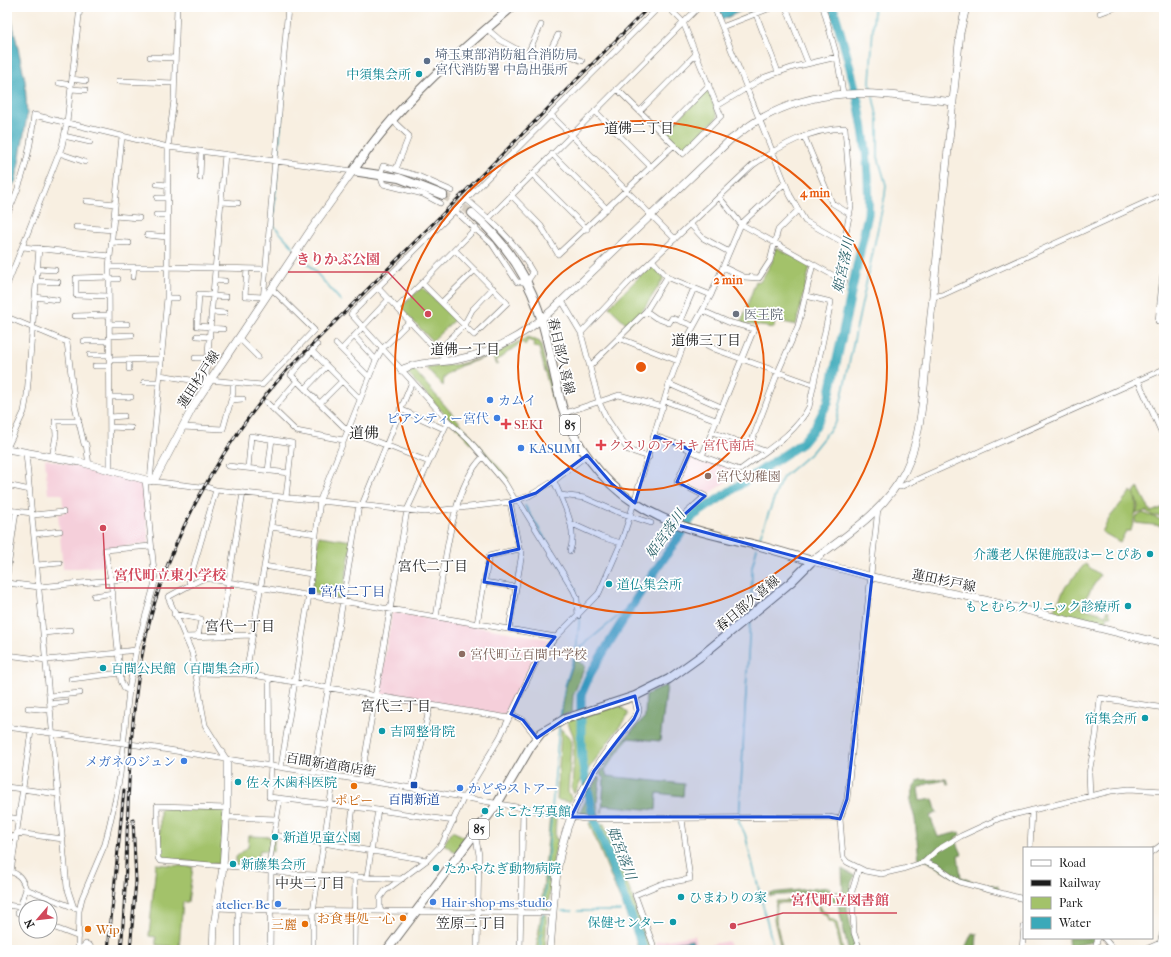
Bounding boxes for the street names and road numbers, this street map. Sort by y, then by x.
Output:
street label: 春日部久喜線 [545,316,578,396]
street label: 蓮田杉戸線 [174,348,222,411]
road number: 85 [560,415,580,435]
street label: 蓮田杉戸線 [911,566,977,595]
street label: 春日部久喜線 [713,573,782,634]
street label: 百間新道商店街 [285,750,377,779]
road number: 85 [469,819,489,839]

